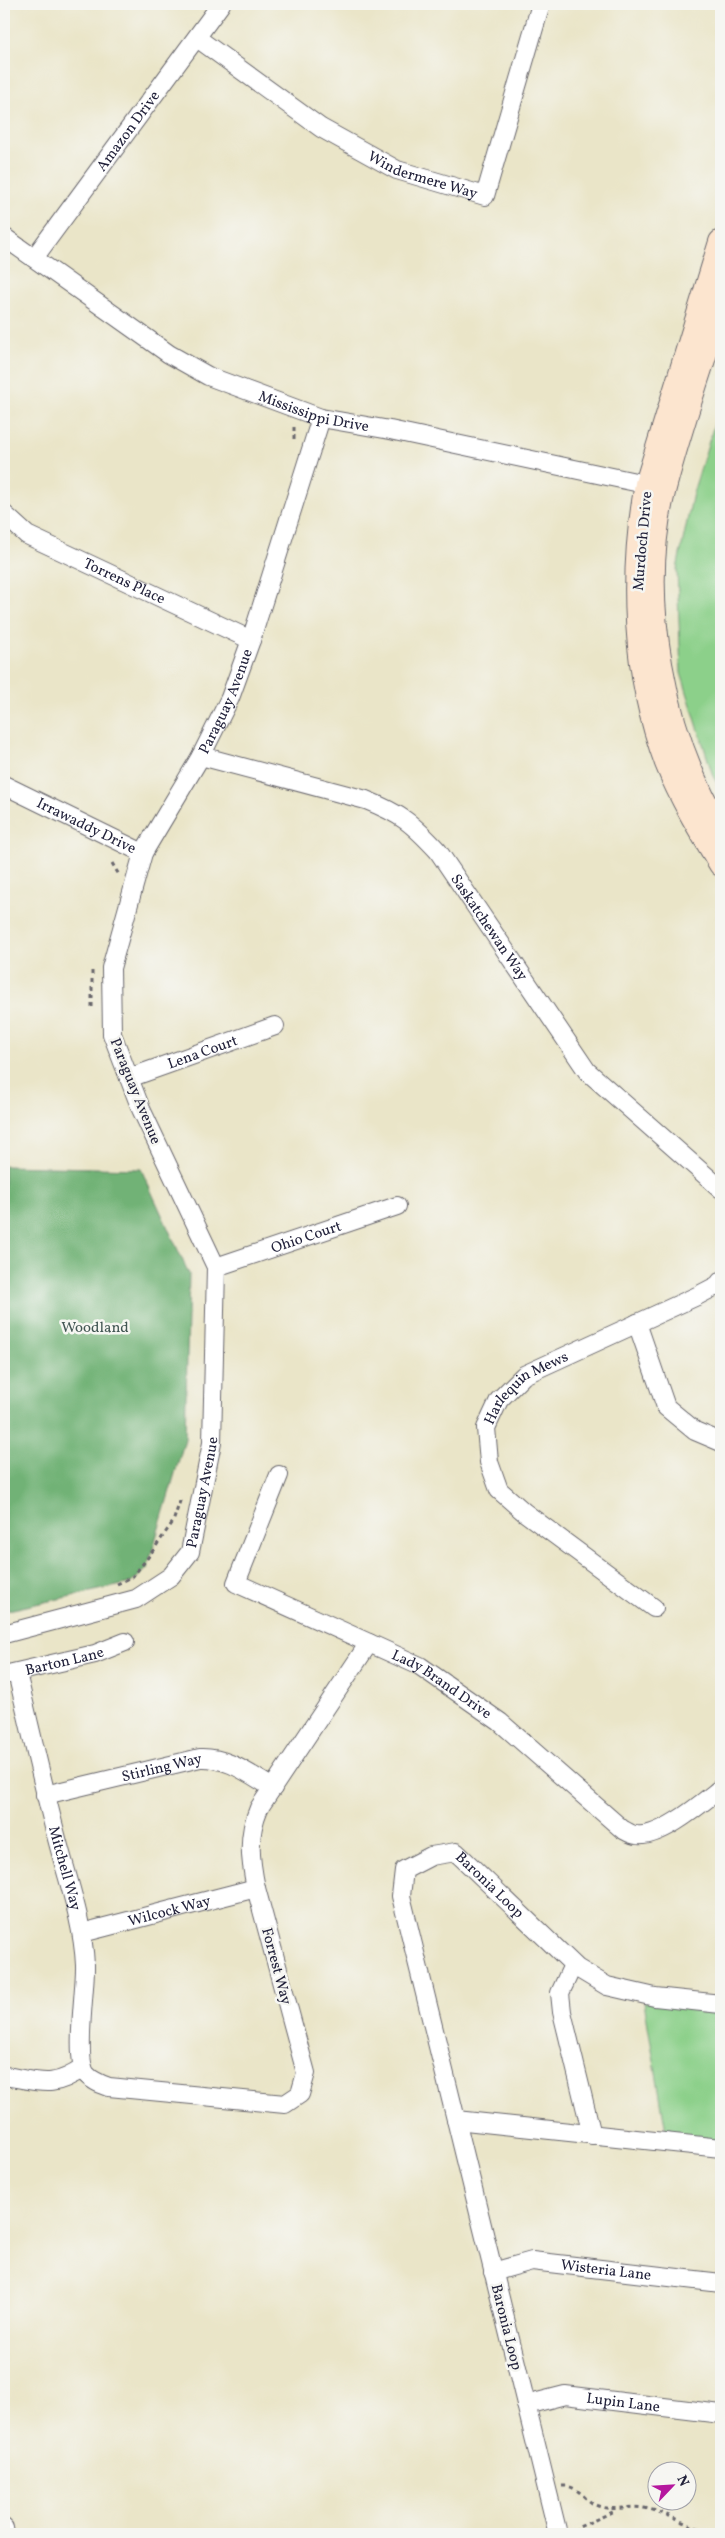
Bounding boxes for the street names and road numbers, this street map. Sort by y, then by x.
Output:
street label: Amazon Drive [92,87,166,176]
street label: Windermere Way [363,147,480,205]
street label: Mississippi Drive [255,387,371,438]
street label: Murdoch Drive [629,491,658,592]
street label: Torrens Place [80,554,168,610]
street label: Paraguay Avenue [195,646,259,758]
street label: Irrawaddy Drive [33,794,139,860]
street label: Saskatchewan Way [445,870,532,986]
street label: Lena Court [165,1031,241,1075]
street label: Paraguay Avenue [104,1035,165,1148]
street label: Ohio Court [268,1216,345,1260]
street label: Harlequin Mews [480,1347,572,1429]
street label: Paraguay Avenue [182,1437,224,1550]
street label: Barton Lane [23,1642,108,1682]
street label: Lady Brand Drive [388,1646,495,1725]
street label: Stirling Way [120,1749,204,1788]
street label: Mitchell Way [42,1824,85,1913]
street label: Baronia Loop [450,1848,528,1924]
street label: Wilcock Way [126,1891,213,1933]
street label: Forrest Way [255,1926,296,2007]
street label: Wisteria Lane [559,2255,652,2287]
street label: Baronia Loop [485,2282,526,2373]
street label: Lupin Lane [585,2389,661,2418]

